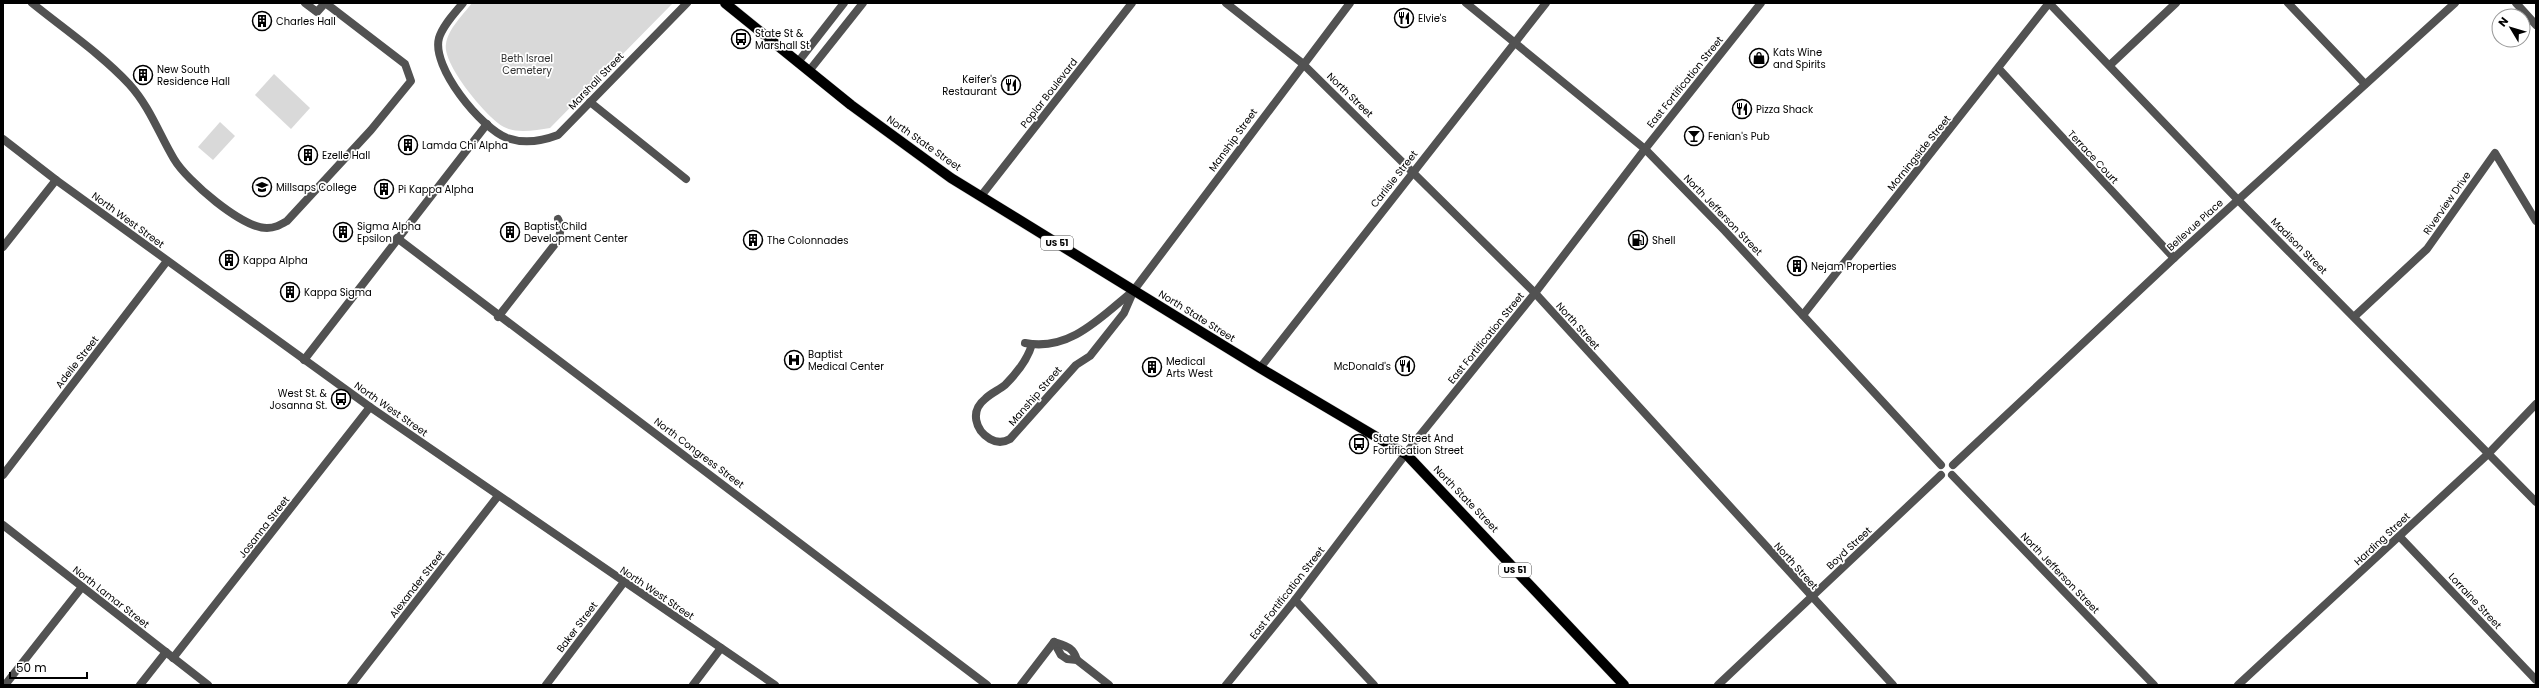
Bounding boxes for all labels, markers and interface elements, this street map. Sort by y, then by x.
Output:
restaurant icon: Elvie's [1393,7,1415,29]
north arrow [2491,8,2531,48]
building icon: Charles Hall [251,10,273,32]
place label: Elvie's [1418,11,1447,26]
place label: Charles Hall [276,14,336,29]
text: N [2494,14,2512,30]
place label: State St & Marshall St [755,26,810,53]
bus stop icon: State St & Marshall St [730,28,752,50]
street label: East Fortification Street [1643,33,1727,131]
place label: Kats Wine and Spirits [1773,45,1826,72]
shop icon: Kats Wine and Spirits [1748,47,1770,69]
street label: Marshall Street [565,49,627,113]
park label: Beth Israel Cemetery [501,51,553,78]
street label: Poplar Boulevard [1017,55,1081,131]
place label: New South Residence Hall [157,62,230,89]
building icon: New South Residence Hall [132,64,154,86]
street label: North Street [1324,69,1377,121]
place label: Keifer's Restaurant [942,72,997,99]
restaurant icon: Keifer's Restaurant [1000,74,1022,96]
restaurant icon: Pizza Shack [1731,98,1753,120]
place label: Pizza Shack [1756,102,1814,117]
street label: Manship Street [1205,105,1261,175]
street label: North State Street [884,112,965,175]
street label: Morningside Street [1884,112,1954,194]
bar icon: Fenian's Pub [1683,125,1705,147]
street label: Terrace Court [2064,127,2122,187]
place label: Fenian's Pub [1708,129,1770,144]
building icon: Lamda Chi Alpha [397,134,419,156]
place label: Lamda Chi Alpha [422,138,508,153]
building icon: Ezelle Hall [297,144,319,166]
street label: Carlisle Street [1367,147,1421,211]
place label: Ezelle Hall [322,148,370,163]
street label: Riverview Drive [2420,168,2474,238]
street label: North Jefferson Street [1680,171,1766,259]
school or university icon: Millsaps College [251,176,273,198]
building icon: Pi Kappa Alpha [373,178,395,200]
place label: Millsaps College [276,180,357,195]
place label: Pi Kappa Alpha [398,182,474,197]
street label: North West Street [89,188,168,252]
street label: Bellevue Place [2163,195,2227,255]
street label: Madison Street [2267,214,2331,278]
place label: Sigma Alpha Epsilon [357,219,421,246]
place label: Baptist Child Development Center [524,219,628,246]
building icon: Sigma Alpha Epsilon [332,221,354,243]
building icon: Baptist Child Development Center [499,221,521,243]
building icon: The Colonnades [742,229,764,251]
fuel station icon: Shell [1627,229,1649,251]
place label: The Colonnades [767,233,848,248]
place label: Shell [1652,233,1675,248]
road number: US 51 [1041,236,1073,250]
building icon: Kappa Alpha [218,249,240,271]
place label: Kappa Alpha [243,253,308,268]
building icon: Nejam Properties [1786,255,1808,277]
place label: Nejam Properties [1811,259,1897,274]
building icon: Kappa Sigma [279,281,301,303]
place label: Kappa Sigma [304,285,372,300]
street label: North State Street [1156,286,1239,346]
street label: East Fortification Street [1444,289,1528,387]
street label: North Street [1553,299,1604,353]
street label: Adelle Street [52,332,102,391]
place label: Baptist Medical Center [808,347,884,374]
hospital icon: Baptist Medical Center [783,349,805,371]
place label: Medical Arts West [1166,354,1213,381]
restaurant icon: McDonald's [1394,355,1416,377]
building icon: Medical Arts West [1141,356,1163,378]
place label: McDonald's [1334,359,1391,374]
street label: Manship Street [1005,363,1065,429]
street label: North West Street [351,378,431,440]
place label: West St. & Josanna St. [269,386,328,413]
bus stop icon: West St. & Josanna St. [330,388,352,410]
street label: North Congress Street [651,414,748,492]
place label: State Street And Fortification Street [1373,431,1464,458]
bus stop icon: State Street And Fortification Street [1348,433,1370,455]
street label: North State Street [1430,462,1502,536]
street label: Josanna Street [235,492,293,561]
street label: Harding Street [2351,509,2414,569]
street label: Boyd Street [1823,523,1875,573]
street label: North Jefferson Street [2017,529,2103,617]
street label: North Street [1771,539,1822,593]
street label: East Fortification Street [1246,543,1328,643]
street label: Alexander Street [386,547,448,621]
street label: North Lamar Street [69,562,153,632]
street label: North West Street [617,563,697,624]
road number: US 51 [1499,563,1531,577]
street label: Lorraine Street [2445,570,2505,633]
street label: Baker Street [553,598,601,655]
scale bar [10,654,87,680]
text: 50 m [16,659,47,676]

